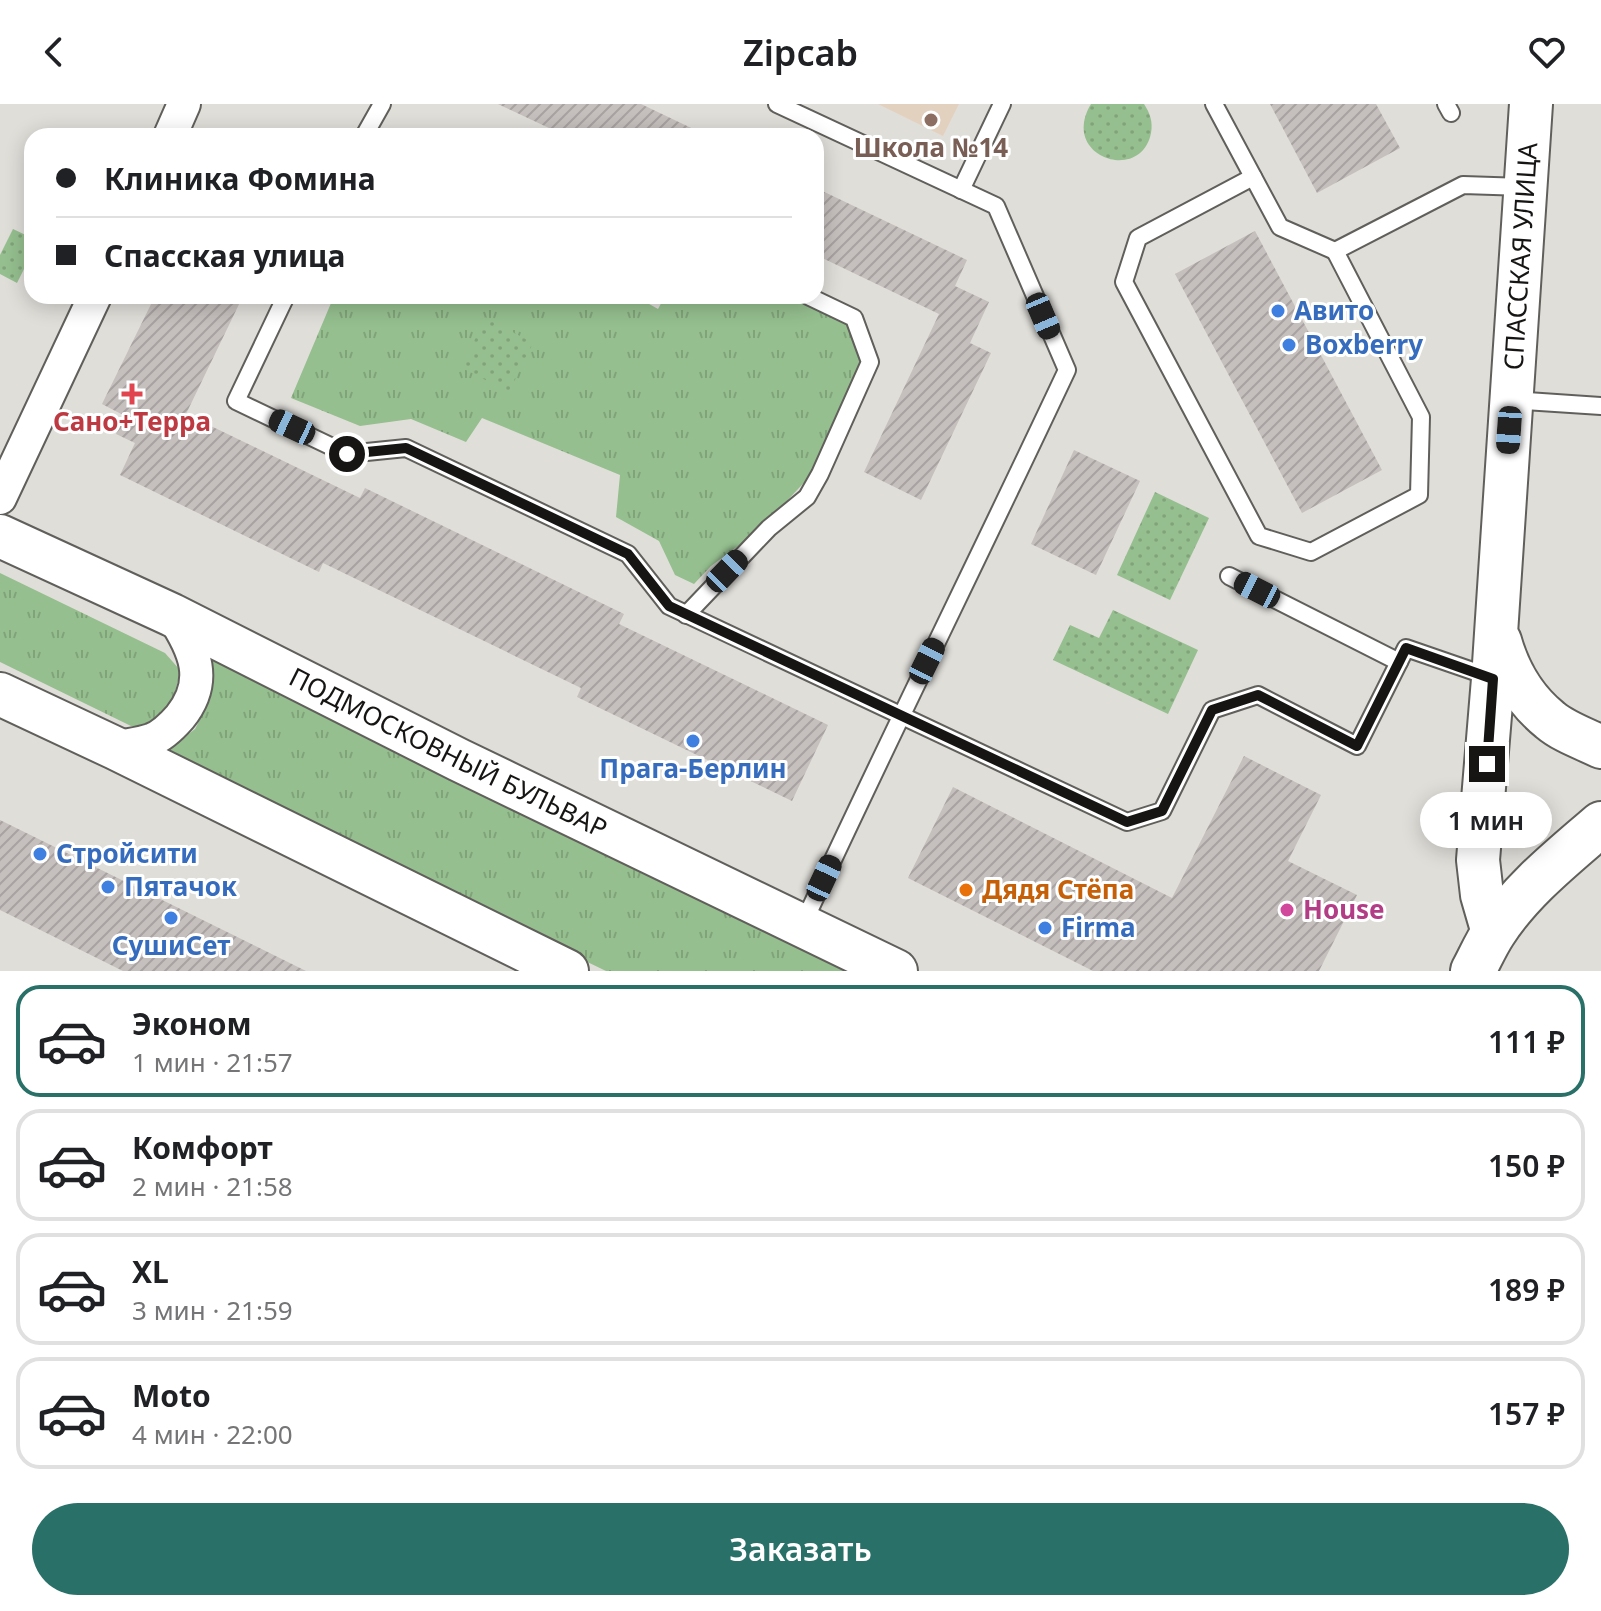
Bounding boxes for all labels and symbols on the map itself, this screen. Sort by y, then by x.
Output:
marker: Школа №14 [922,111,940,129]
place label: Школа №14 [854,129,1008,165]
street label: СПАССКАЯ УЛИЦА [1494,141,1545,371]
car [1023,289,1063,343]
place label: Авито [1294,292,1374,328]
marker: Авито [1269,302,1287,320]
place label: Boxberry [1305,326,1423,362]
marker: Boxberry [1280,336,1298,354]
marker: Сано+Терра [123,385,141,403]
place label: Сано+Терра [53,403,211,439]
car [1495,405,1523,455]
car [265,406,319,448]
route start [329,436,365,472]
car [702,545,752,597]
car [1230,568,1284,612]
car [906,634,948,688]
street label: ПОДМОСКОВНЫЙ БУЛЬВАР [283,658,614,846]
marker: Прага-Берлин [684,732,702,750]
route end [1469,746,1505,782]
place label: Прага-Берлин [599,750,787,786]
callout: 1 мин [1421,792,1553,848]
place label: Стройсити [56,835,198,871]
marker: Стройсити [31,845,49,863]
car [803,851,845,905]
place label: Пятачок [124,868,237,904]
place label: Дядя Стёпа [982,871,1134,907]
marker: Пятачок [99,878,117,896]
marker: Дядя Стёпа [957,881,975,899]
place label: House [1303,891,1385,927]
marker: House [1278,901,1296,919]
marker: СушиСет [162,909,180,927]
place label: Firma [1061,909,1136,945]
marker: Firma [1036,919,1054,937]
place label: СушиСет [112,927,230,963]

